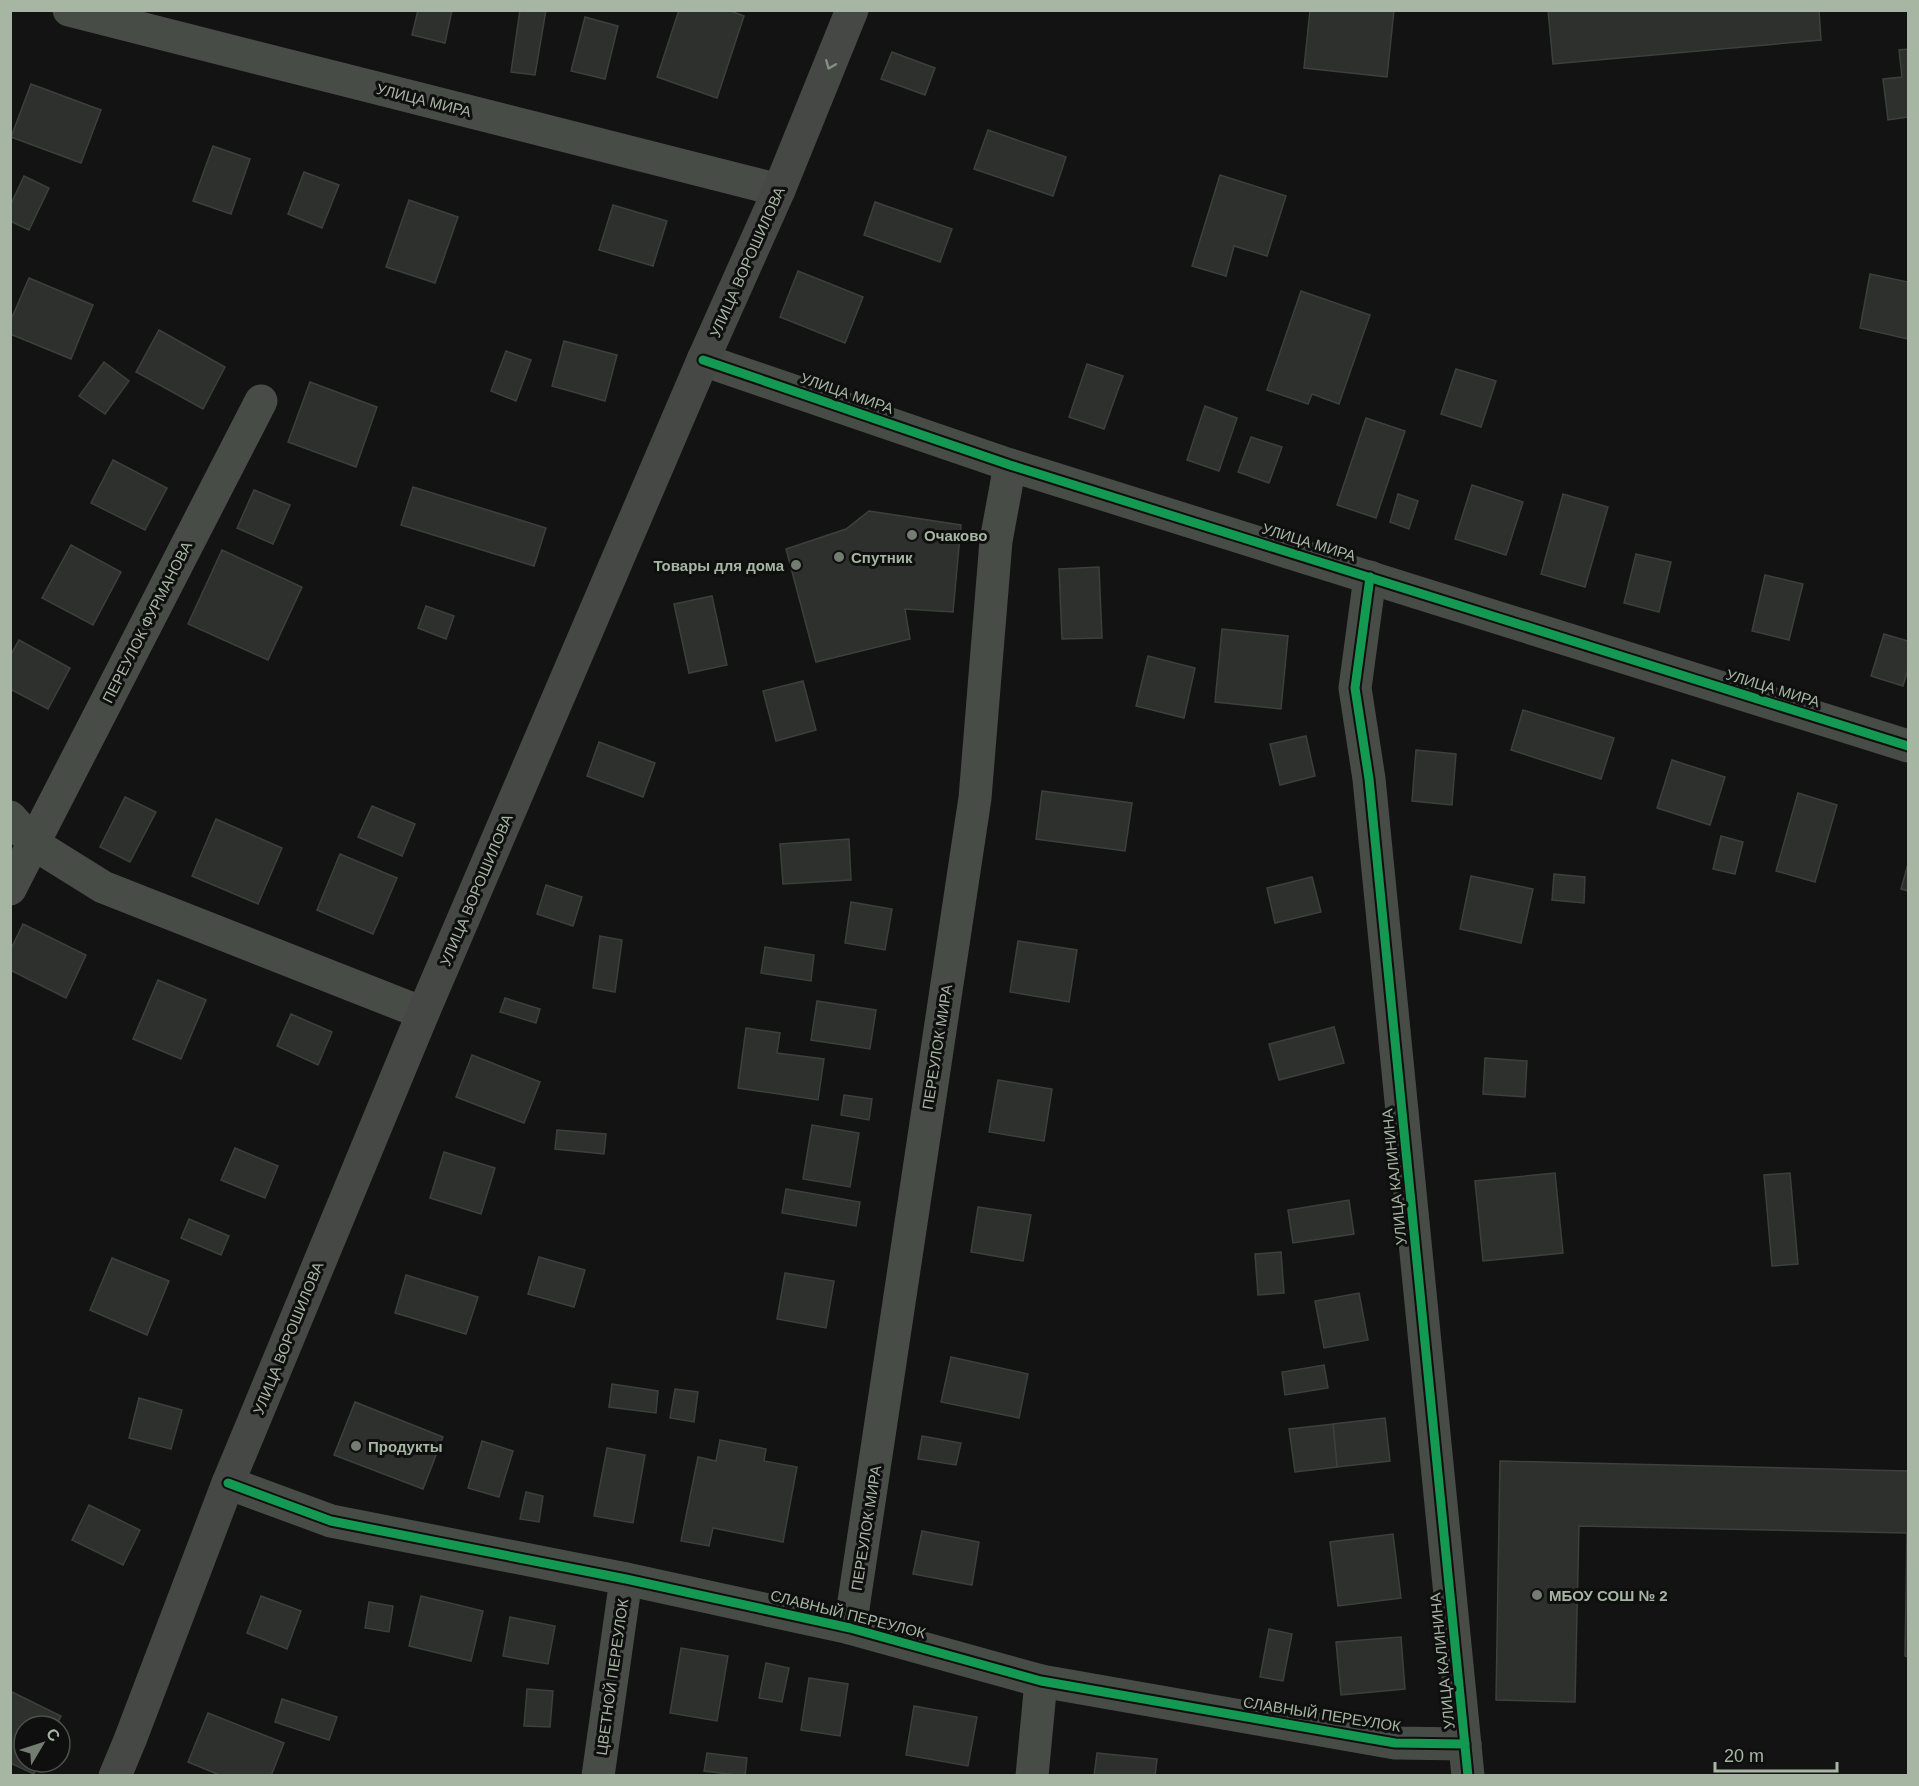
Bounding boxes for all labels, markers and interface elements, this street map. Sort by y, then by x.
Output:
one-way arrow [825,58,837,69]
street label: УЛИЦА МИРА [375,80,473,120]
street label: УЛИЦА ВОРОШИЛОВА [706,184,788,340]
street label: УЛИЦА МИРА [798,369,896,417]
street label: УЛИЦА МИРА [1260,520,1358,564]
place label: Очаково [924,527,987,544]
marker: Очаково [905,528,919,542]
street label: ПЕРЕУЛОК ФУРМАНОВА [99,538,195,706]
place label: Спутник [851,549,913,566]
marker: Спутник [832,550,846,564]
place label: Товары для дома [653,557,785,574]
marker: Товары для дома [789,558,803,572]
street label: УЛИЦА МИРА [1724,666,1822,710]
street label: УЛИЦА ВОРОШИЛОВА [436,812,516,968]
street label: ПЕРЕУЛОК МИРА [919,983,955,1111]
street label: УЛИЦА КАЛИНИНА [1378,1108,1410,1246]
street label: УЛИЦА ВОРОШИЛОВА [250,1259,326,1417]
place label: Продукты [368,1438,443,1455]
marker: Продукты [349,1439,363,1453]
street label: ПЕРЕУЛОК МИРА [848,1464,884,1592]
street label: СЛАВНЫЙ ПЕРЕУЛОК [769,1586,928,1642]
place label: МБОУ СОШ № 2 [1549,1587,1668,1604]
marker: МБОУ СОШ № 2 [1530,1588,1544,1602]
street label: УЛИЦА КАЛИНИНА [1426,1592,1458,1730]
street label: ЦВЕТНОЙ ПЕРЕУЛОК [593,1597,631,1756]
street label: СЛАВНЫЙ ПЕРЕУЛОК [1242,1693,1402,1735]
north arrow [12,1714,72,1774]
text: С [43,1725,64,1745]
scale bar [1715,1735,1836,1773]
text: 20 m [1724,1746,1764,1766]

